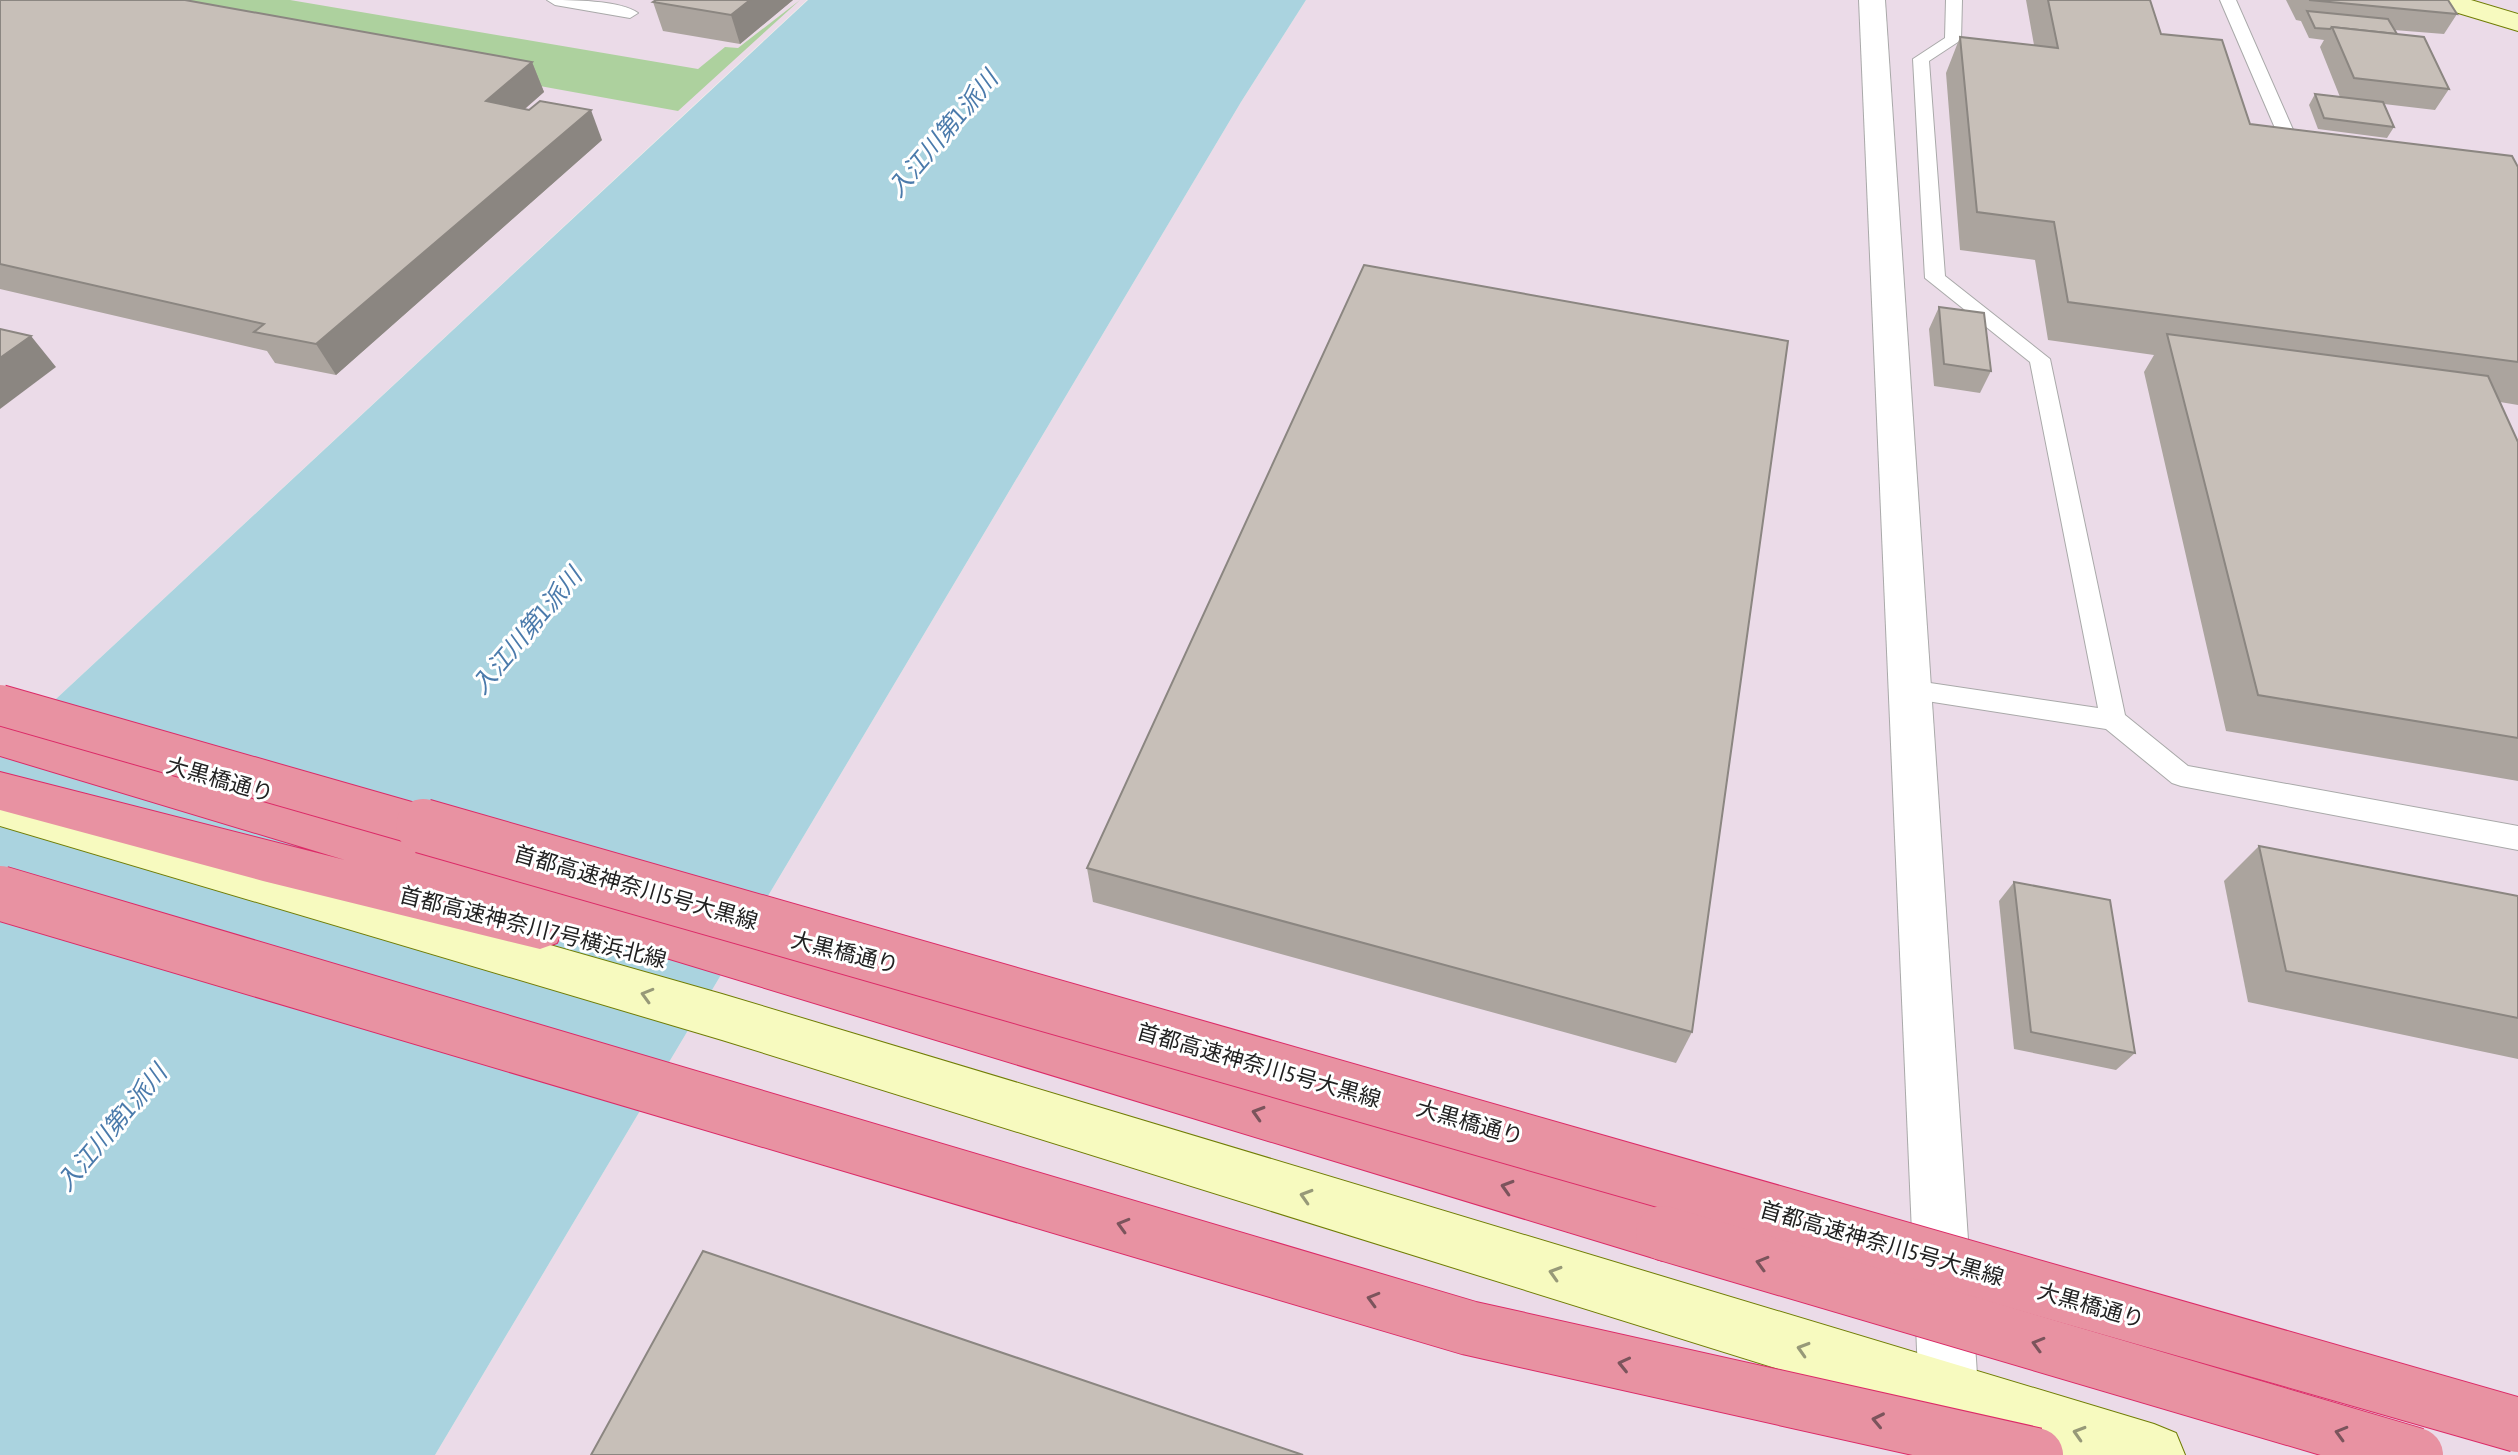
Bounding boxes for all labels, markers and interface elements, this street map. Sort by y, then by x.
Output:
water label: 入江川第1派川 [882,63,1005,202]
water label: 入江川第1派川 [466,560,589,699]
street label: 大黒橋通り [164,751,276,807]
street label: 首都高速神奈川5号大黒線 [511,840,761,934]
street label: 首都高速神奈川7号横浜北線 [397,881,669,973]
street label: 大黒橋通り [788,926,902,978]
one-way arrow [640,988,654,1004]
street label: 首都高速神奈川5号大黒線 [1134,1018,1384,1112]
water label: 入江川第1派川 [51,1057,174,1196]
street label: 大黒橋通り [1414,1094,1526,1150]
one-way arrow [1252,1106,1265,1122]
one-way arrow [1501,1180,1515,1196]
one-way arrow [1300,1190,1314,1206]
street label: 首都高速神奈川5号大黒線 [1757,1196,2007,1290]
one-way arrow [1117,1218,1131,1234]
one-way arrow [1755,1255,1769,1272]
one-way arrow [1548,1266,1562,1282]
street label: 大黒橋通り [2035,1277,2147,1333]
one-way arrow [1366,1292,1380,1308]
one-way arrow [2031,1337,2045,1353]
one-way arrow [1797,1342,1811,1358]
one-way arrow [1618,1356,1632,1373]
one-way arrow [1872,1412,1885,1429]
one-way arrow [2072,1426,2086,1442]
one-way arrow [2335,1426,2348,1442]

